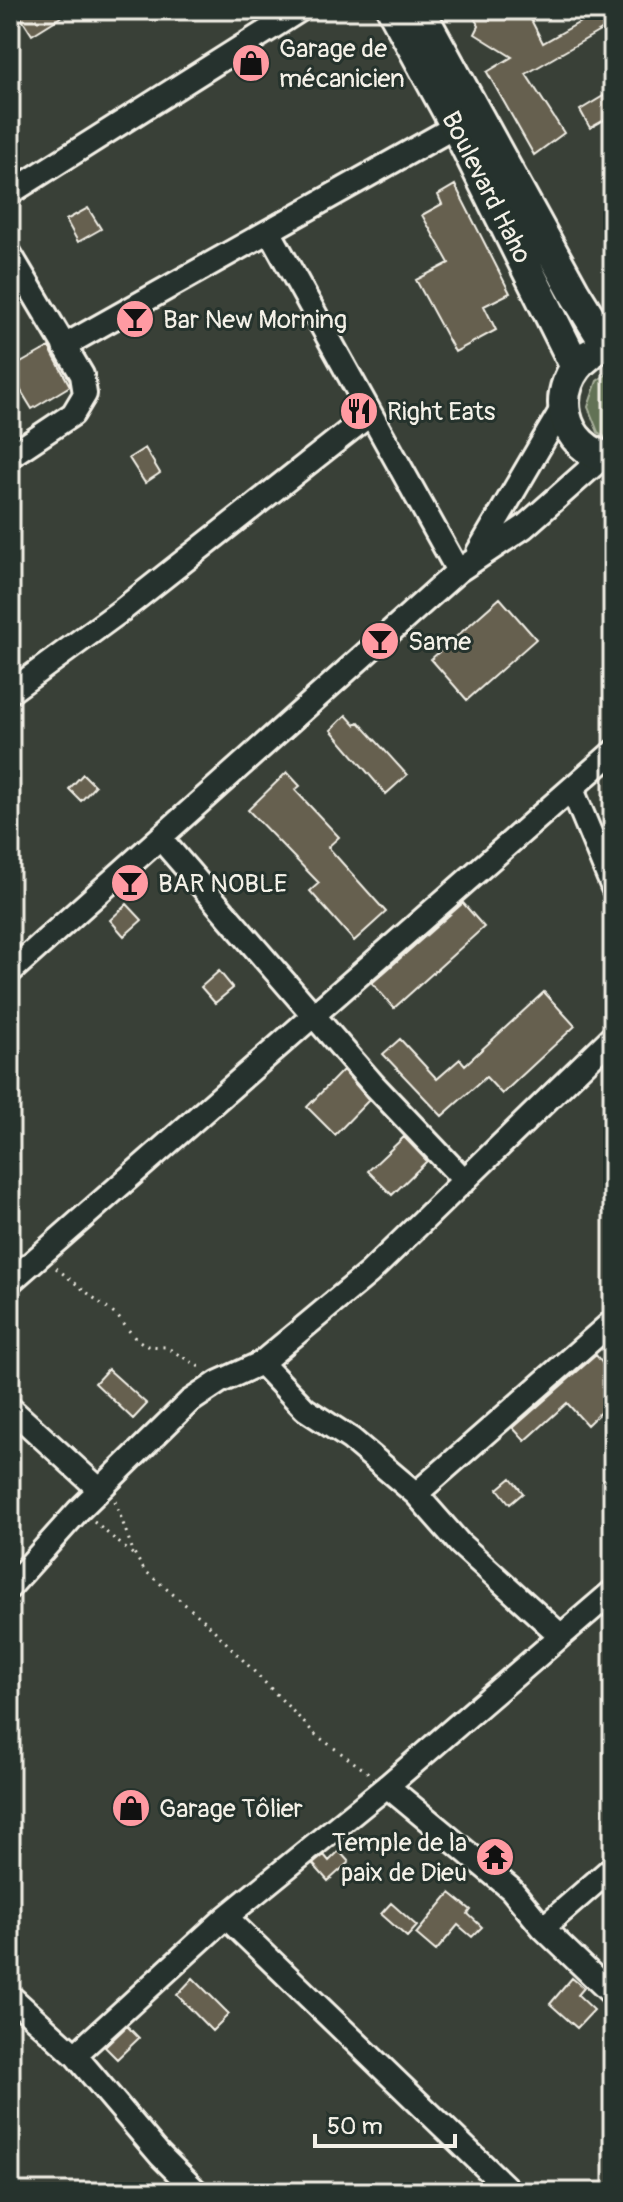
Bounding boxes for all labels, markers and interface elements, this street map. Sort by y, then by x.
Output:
place label: Garage de mécanicien [279,33,405,95]
shop icon: Garage de mécanicien [230,42,272,84]
street label: Boulevard Haho [434,106,538,269]
bar icon: Bar New Morning [114,298,156,340]
place label: Bar New Morning [163,304,347,336]
restaurant icon: Right Eats [338,390,380,432]
place label: Right Eats [387,396,496,428]
bar icon: Same [359,620,401,662]
place label: Same [408,626,471,658]
bar icon: BAR NOBLE [109,862,151,904]
place label: BAR NOBLE [158,868,287,900]
shop icon: Garage Tôlier [110,1787,152,1829]
place label: Garage Tôlier [159,1793,304,1825]
place label: Temple de la paix de Dieu [332,1827,467,1889]
temple icon: Temple de la paix de Dieu [474,1836,516,1878]
scale bar [315,2098,455,2148]
text: 50 m [327,2112,383,2141]

